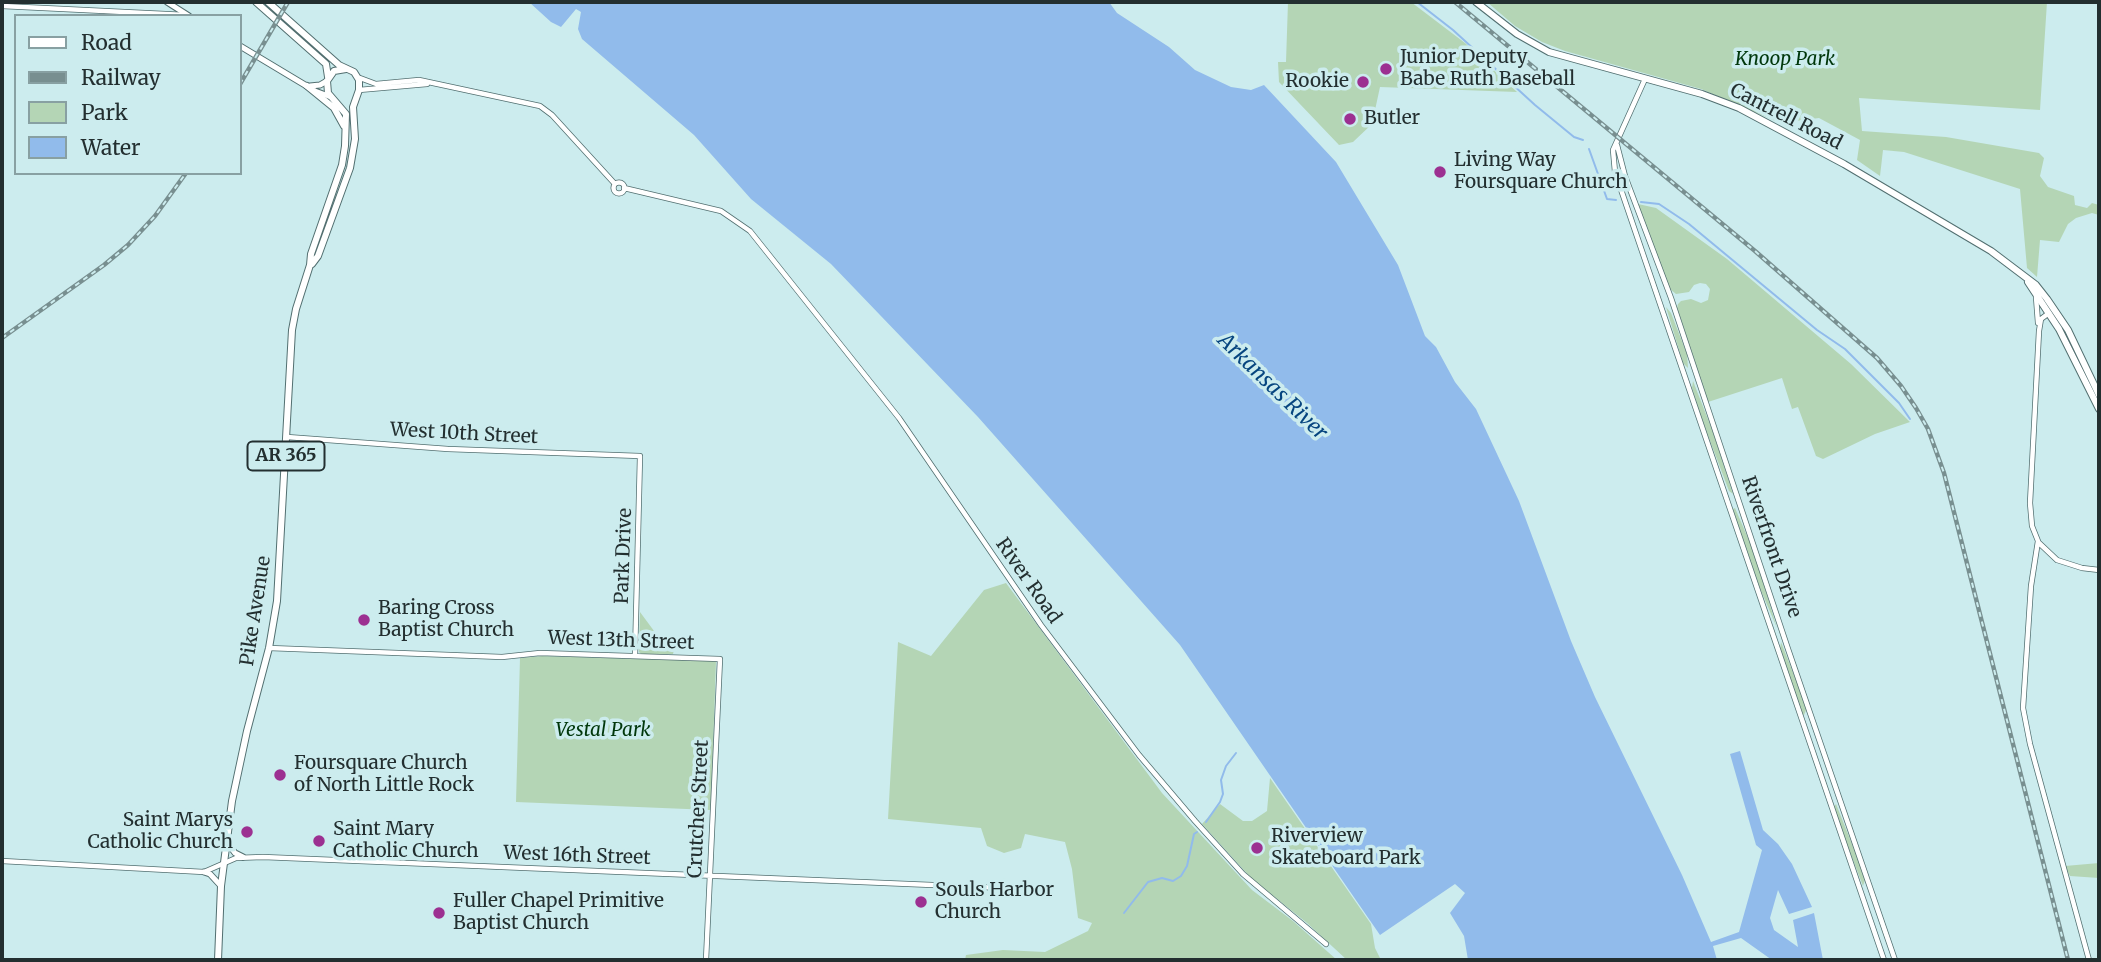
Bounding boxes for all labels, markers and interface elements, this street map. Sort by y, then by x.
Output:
legend [14,14,242,175]
text: Road [81,29,132,56]
place label: Junior Deputy Babe Ruth Baseball [1400,47,1575,91]
park label: Knoop Park [1735,49,1835,71]
marker: Junior Deputy Babe Ruth Baseball [1378,61,1394,77]
text: Railway [81,64,161,91]
place label: Rookie [1285,71,1349,93]
marker: Rookie [1355,74,1371,90]
street label: Cantrell Road [1726,79,1846,155]
text: Park [81,99,128,126]
place label: Butler [1364,108,1420,130]
marker: Butler [1342,111,1358,127]
text: Water [81,134,140,161]
place label: Living Way Foursquare Church [1454,150,1627,194]
marker: Living Way Foursquare Church [1432,164,1448,180]
water label: Arkansas River [1212,329,1332,445]
street label: West 10th Street [389,419,539,449]
road number: AR 365 [247,442,324,470]
street label: Riverfront Drive [1736,473,1806,621]
street label: Park Drive [611,508,637,604]
street label: River Road [990,534,1066,628]
street label: Pike Avenue [236,554,276,668]
place label: Baring Cross Baptist Church [378,598,514,642]
marker: Baring Cross Baptist Church [356,612,372,628]
street label: West 13th Street [547,627,695,655]
park label: Vestal Park [555,720,651,742]
street label: Crutcher Street [684,739,714,879]
place label: Foursquare Church of North Little Rock [294,753,474,797]
marker: Foursquare Church of North Little Rock [272,767,288,783]
place label: Saint Marys Catholic Church [87,810,233,854]
place label: Saint Mary Catholic Church [333,819,479,863]
marker: Saint Marys Catholic Church [239,824,255,840]
place label: Riverview Skateboard Park [1271,826,1421,870]
marker: Saint Mary Catholic Church [311,833,327,849]
marker: Riverview Skateboard Park [1249,840,1265,856]
street label: West 16th Street [503,842,651,870]
place label: Souls Harbor Church [935,880,1054,924]
place label: Fuller Chapel Primitive Baptist Church [453,891,664,935]
marker: Souls Harbor Church [913,894,929,910]
marker: Fuller Chapel Primitive Baptist Church [431,905,447,921]

